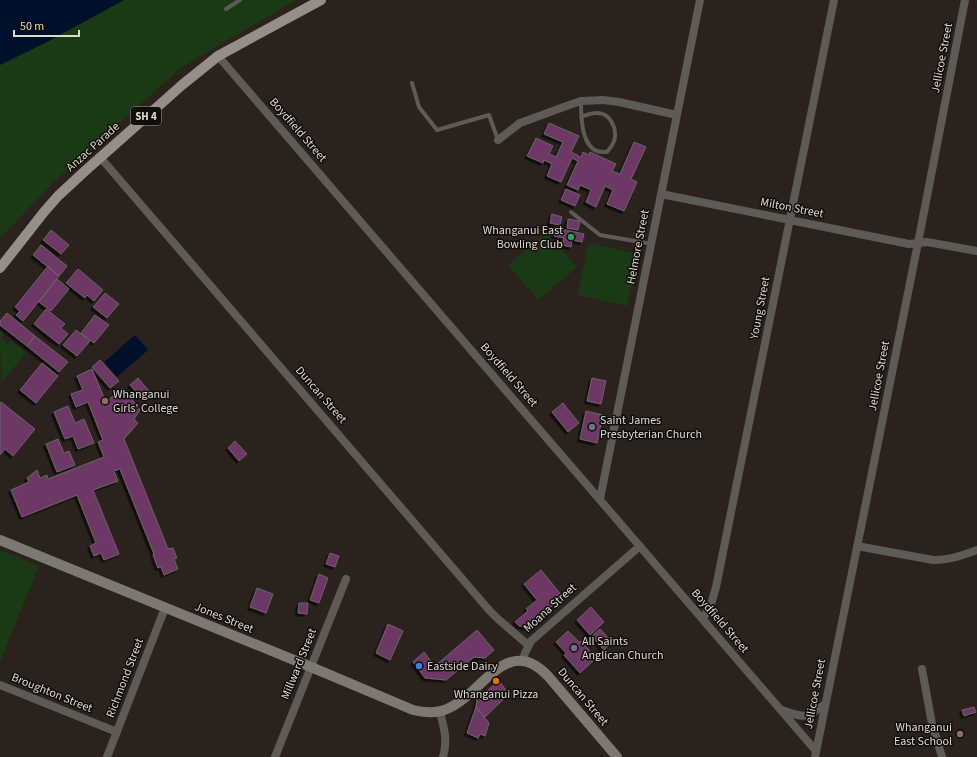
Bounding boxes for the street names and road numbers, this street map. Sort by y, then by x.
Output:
street label: Jellicoe Street [927,22,957,94]
street label: Boydfield Street [265,94,331,166]
road number: SH 4 [131,107,161,125]
street label: Anzac Parade [63,118,124,176]
street label: Milton Street [759,194,825,222]
street label: Helmore Street [622,208,654,286]
street label: Young Street [745,275,774,342]
street label: Boydfield Street [476,339,542,411]
street label: Jellicoe Street [864,340,894,412]
street label: Duncan Street [291,363,351,427]
street label: Moana Street [520,580,580,636]
street label: Boydfield Street [687,585,753,657]
street label: Jones Street [192,598,256,638]
street label: Millward Street [277,626,321,702]
street label: Richmond Street [102,636,148,720]
street label: Jellicoe Street [800,658,830,730]
street label: Duncan Street [554,664,612,730]
street label: Broughton Street [9,669,95,717]

